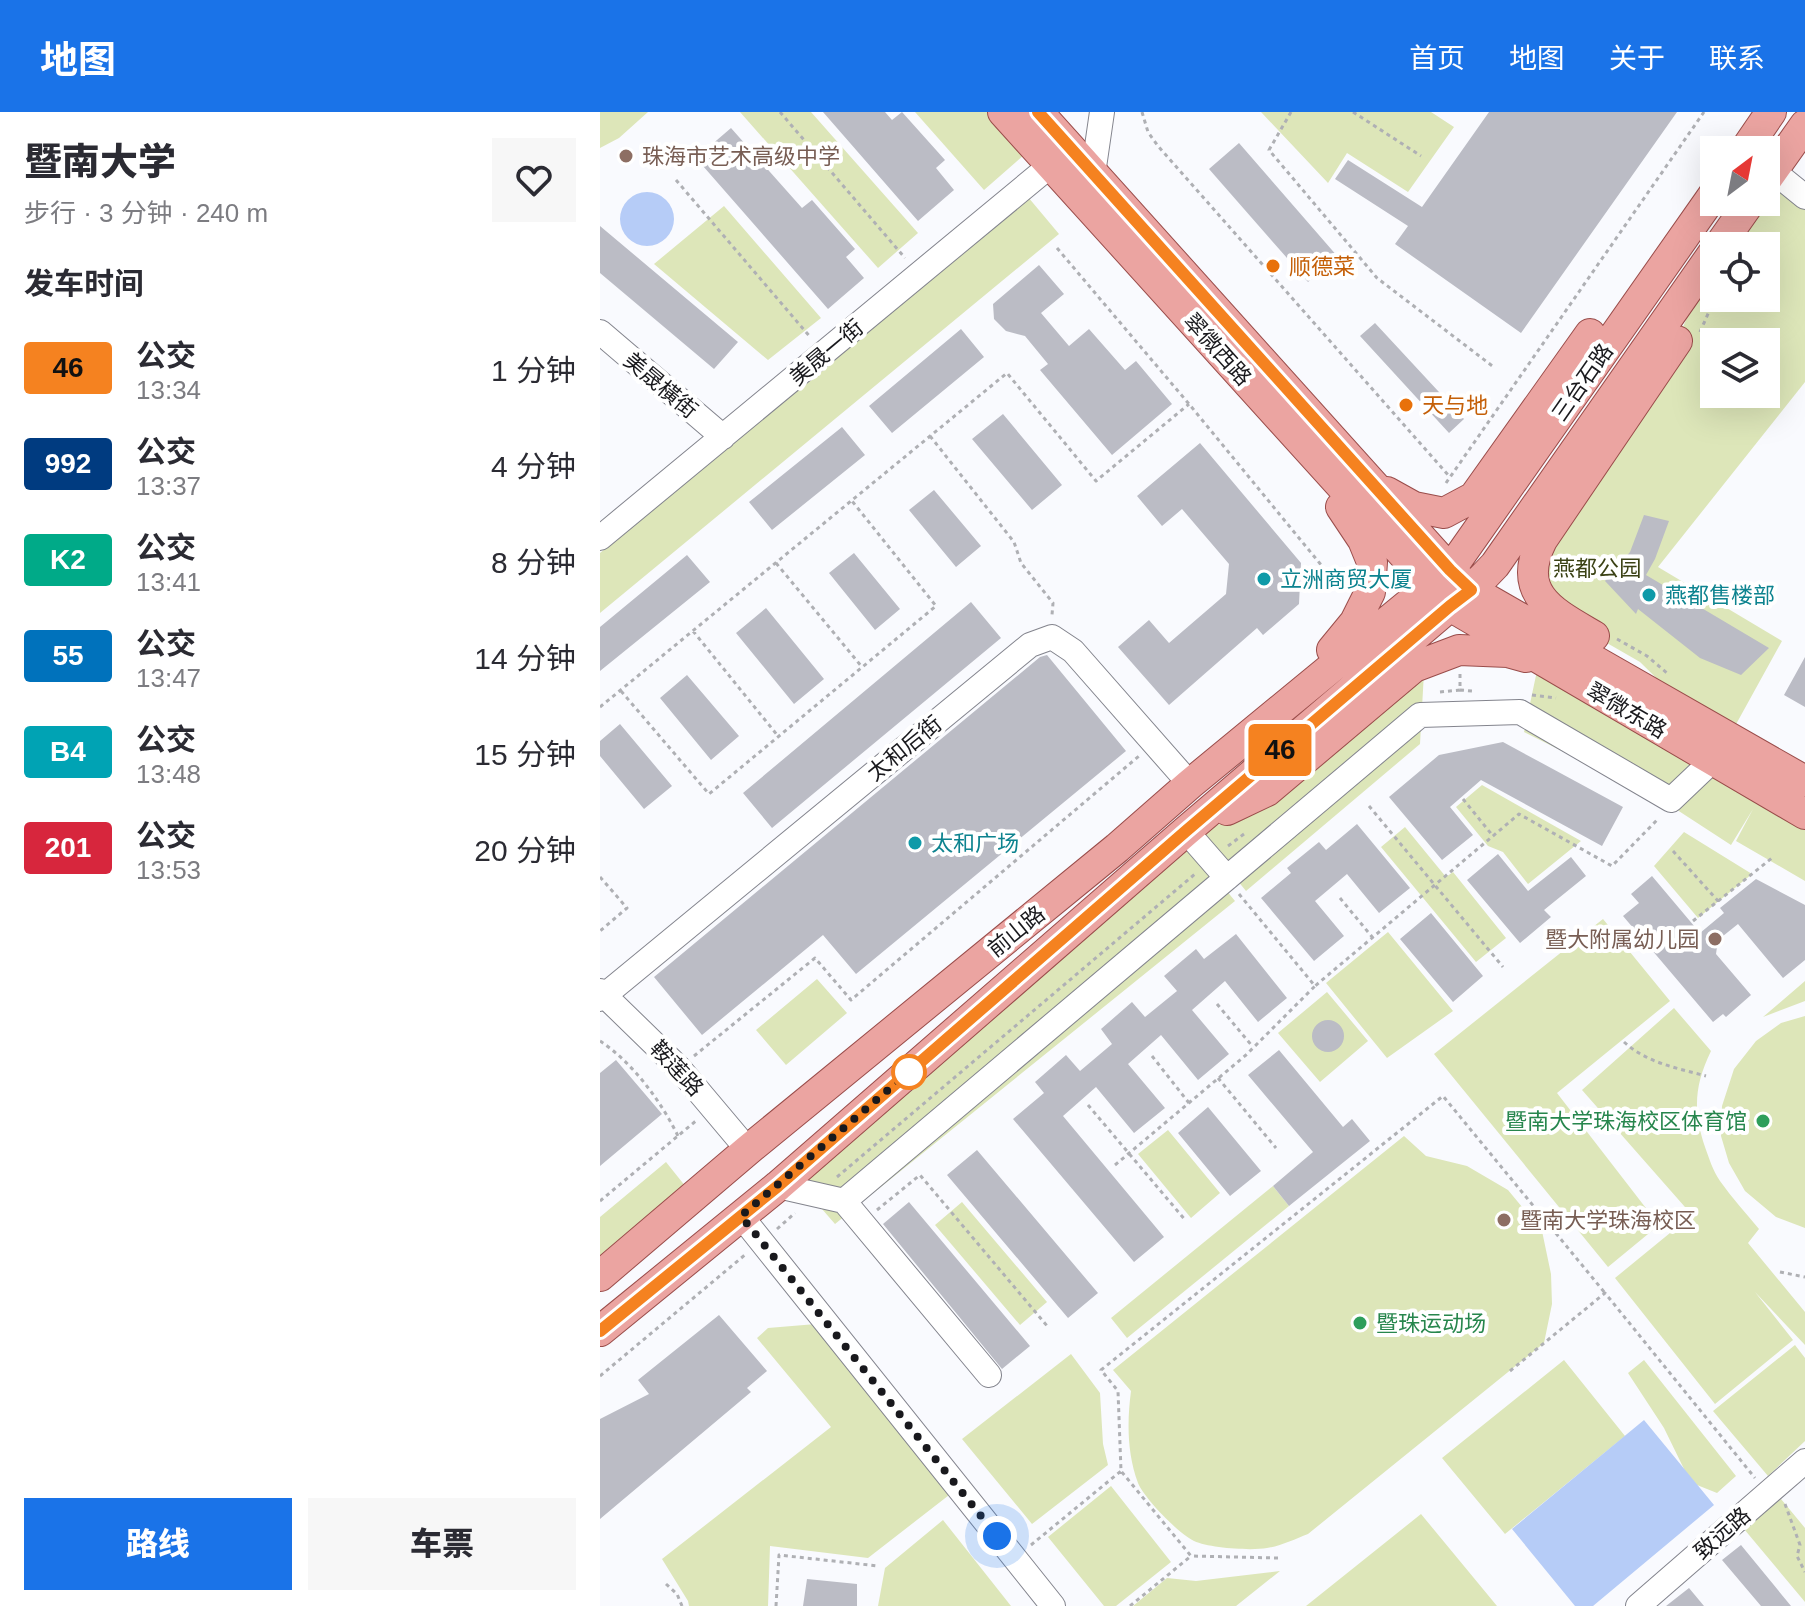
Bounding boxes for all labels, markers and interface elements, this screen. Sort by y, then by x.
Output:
text: 地图 [40,39,116,81]
text: 首页 [1409,43,1465,74]
text: 地图 [1509,43,1565,74]
text: 关于 [1609,43,1665,74]
text: 联系 [1709,43,1765,74]
north arrow [1700,136,1780,216]
map controls [1700,136,1780,408]
button: heart [492,138,576,222]
text: 暨南大学 [24,141,176,183]
place label: 珠海市艺术高级中学 [642,144,840,169]
marker: 珠海市艺术高级中学 [617,147,635,165]
text: 步行 · 3 分钟 · 240 m [24,198,268,228]
button: locate [1700,232,1780,312]
place label: 顺德菜 [1289,254,1355,279]
marker: 顺德菜 [1264,257,1282,275]
text: 发车时间 [24,267,144,300]
street label: 翠微西路 [1179,308,1256,390]
street label: 美晟一街 [785,315,868,390]
button: layers [1700,328,1780,408]
text: 公交 [136,339,196,372]
street label: 三台石路 [1547,339,1618,426]
street label: 美晟橫街 [619,348,702,423]
text: 46 [52,352,84,383]
text: 1 分钟 [491,354,576,387]
text: 13:34 [136,375,201,405]
place label: 天与地 [1422,393,1488,418]
marker: 天与地 [1397,396,1415,414]
text: 公交 [136,435,196,468]
text: 992 [45,448,91,479]
text: 4 分钟 [491,450,576,483]
text: 13:37 [136,471,201,501]
text: 公交 [136,531,196,564]
text: K2 [50,544,86,575]
text: 8 分钟 [491,546,576,579]
park label: 燕都公园 [1553,556,1641,581]
text: 13:41 [136,567,201,597]
place label: 立洲商贸大厦 [1280,567,1412,592]
marker: 立洲商贸大厦 [1255,570,1273,588]
place label: 燕都售楼部 [1665,583,1775,608]
marker: 燕都售楼部 [1640,586,1658,604]
text: 公交 [136,627,196,660]
text: 55 [52,640,84,671]
text: 14 分钟 [474,642,576,675]
text: 13:47 [136,663,201,693]
street label: 翠微东路 [1582,678,1671,743]
street label: 太和后街 [862,711,946,786]
text: 公交 [136,723,196,756]
line badge: 46 [1244,724,1316,776]
text: 46 [1264,734,1296,765]
text: B4 [50,736,86,767]
text: 15 分钟 [474,738,576,771]
text: 13:48 [136,759,201,789]
text: 公交 [136,819,196,852]
place label: 太和广场 [931,831,1019,856]
text: 201 [45,832,91,863]
text: 20 分钟 [474,834,576,867]
marker: 太和广场 [906,834,924,852]
text: 13:53 [136,855,201,885]
street label: 前山路 [983,901,1050,962]
place label: 暨大附属幼儿园 [1545,927,1699,952]
marker: 暨大附属幼儿园 [1706,930,1724,948]
street label: 鞍莲路 [645,1036,708,1101]
unlabelled marker [892,1055,926,1089]
place label: 暨南大学珠海校区体育馆 [1505,1109,1747,1134]
marker: 暨南大学珠海校区体育馆 [1754,1112,1772,1130]
place label: 暨南大学珠海校区 [1520,1208,1696,1233]
marker: 暨南大学珠海校区 [1495,1211,1513,1229]
place label: 暨珠运动场 [1376,1311,1486,1336]
marker: 暨珠运动场 [1351,1314,1369,1332]
button: 路线 [24,1498,292,1590]
button: 车票 [308,1498,576,1590]
street label: 致远路 [1689,1502,1755,1564]
your location [977,1516,1017,1556]

